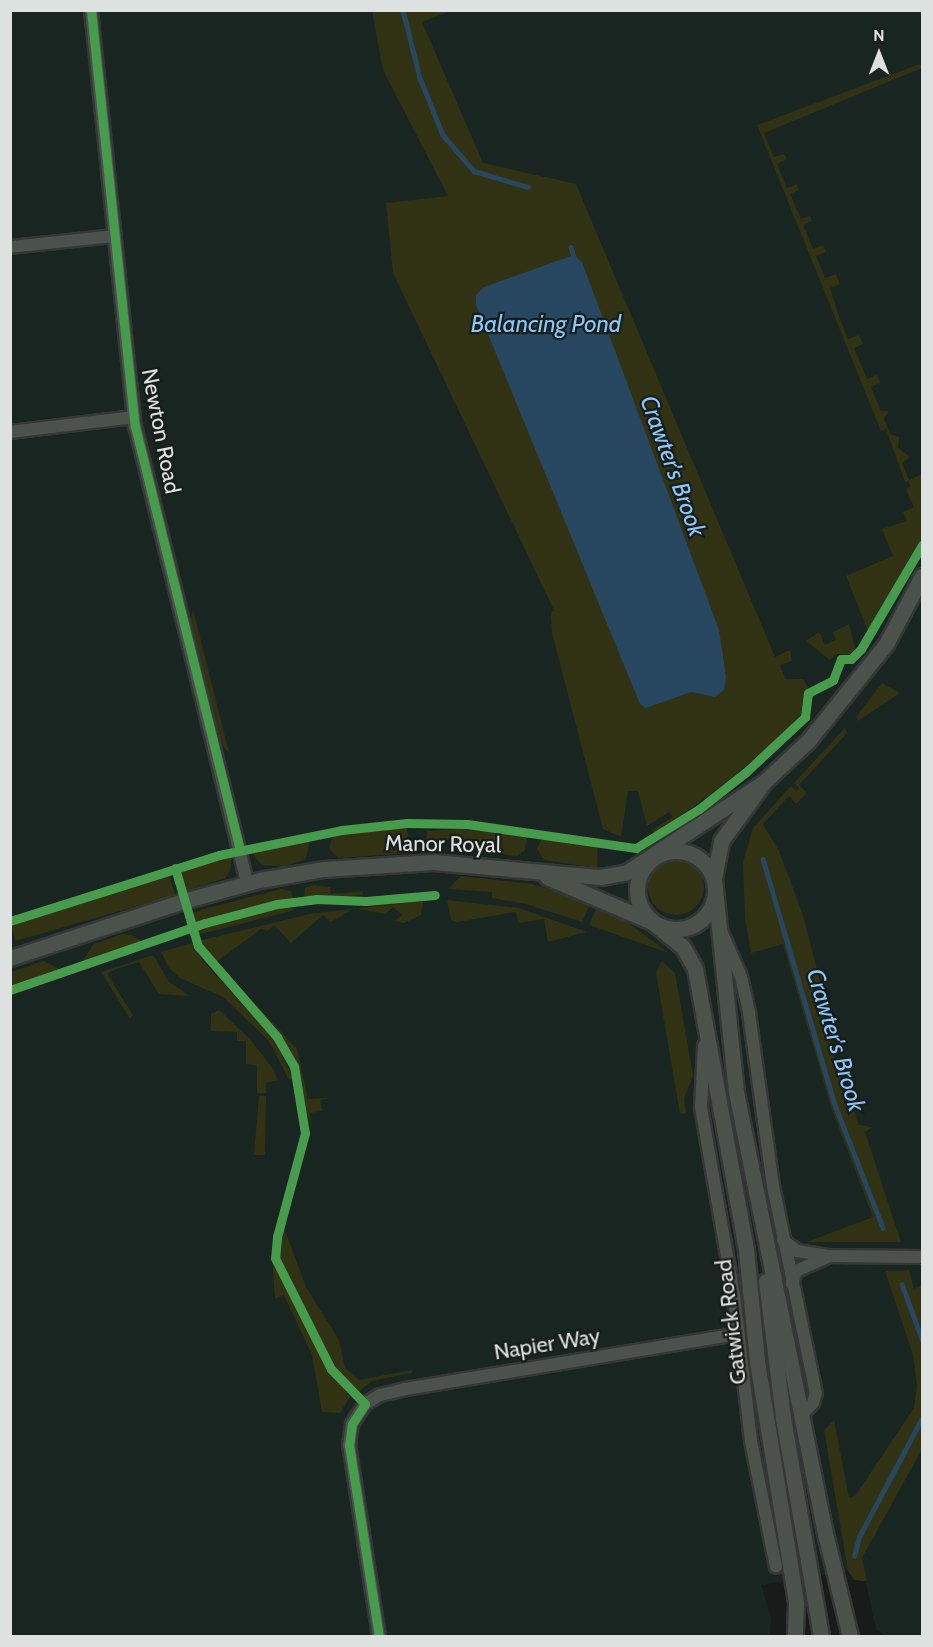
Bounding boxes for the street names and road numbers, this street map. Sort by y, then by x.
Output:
street label: Newton Road [136,366,186,496]
street label: Manor Royal [385,830,501,858]
street label: Gatwick Road [710,1258,752,1386]
street label: Napier Way [492,1323,602,1365]

